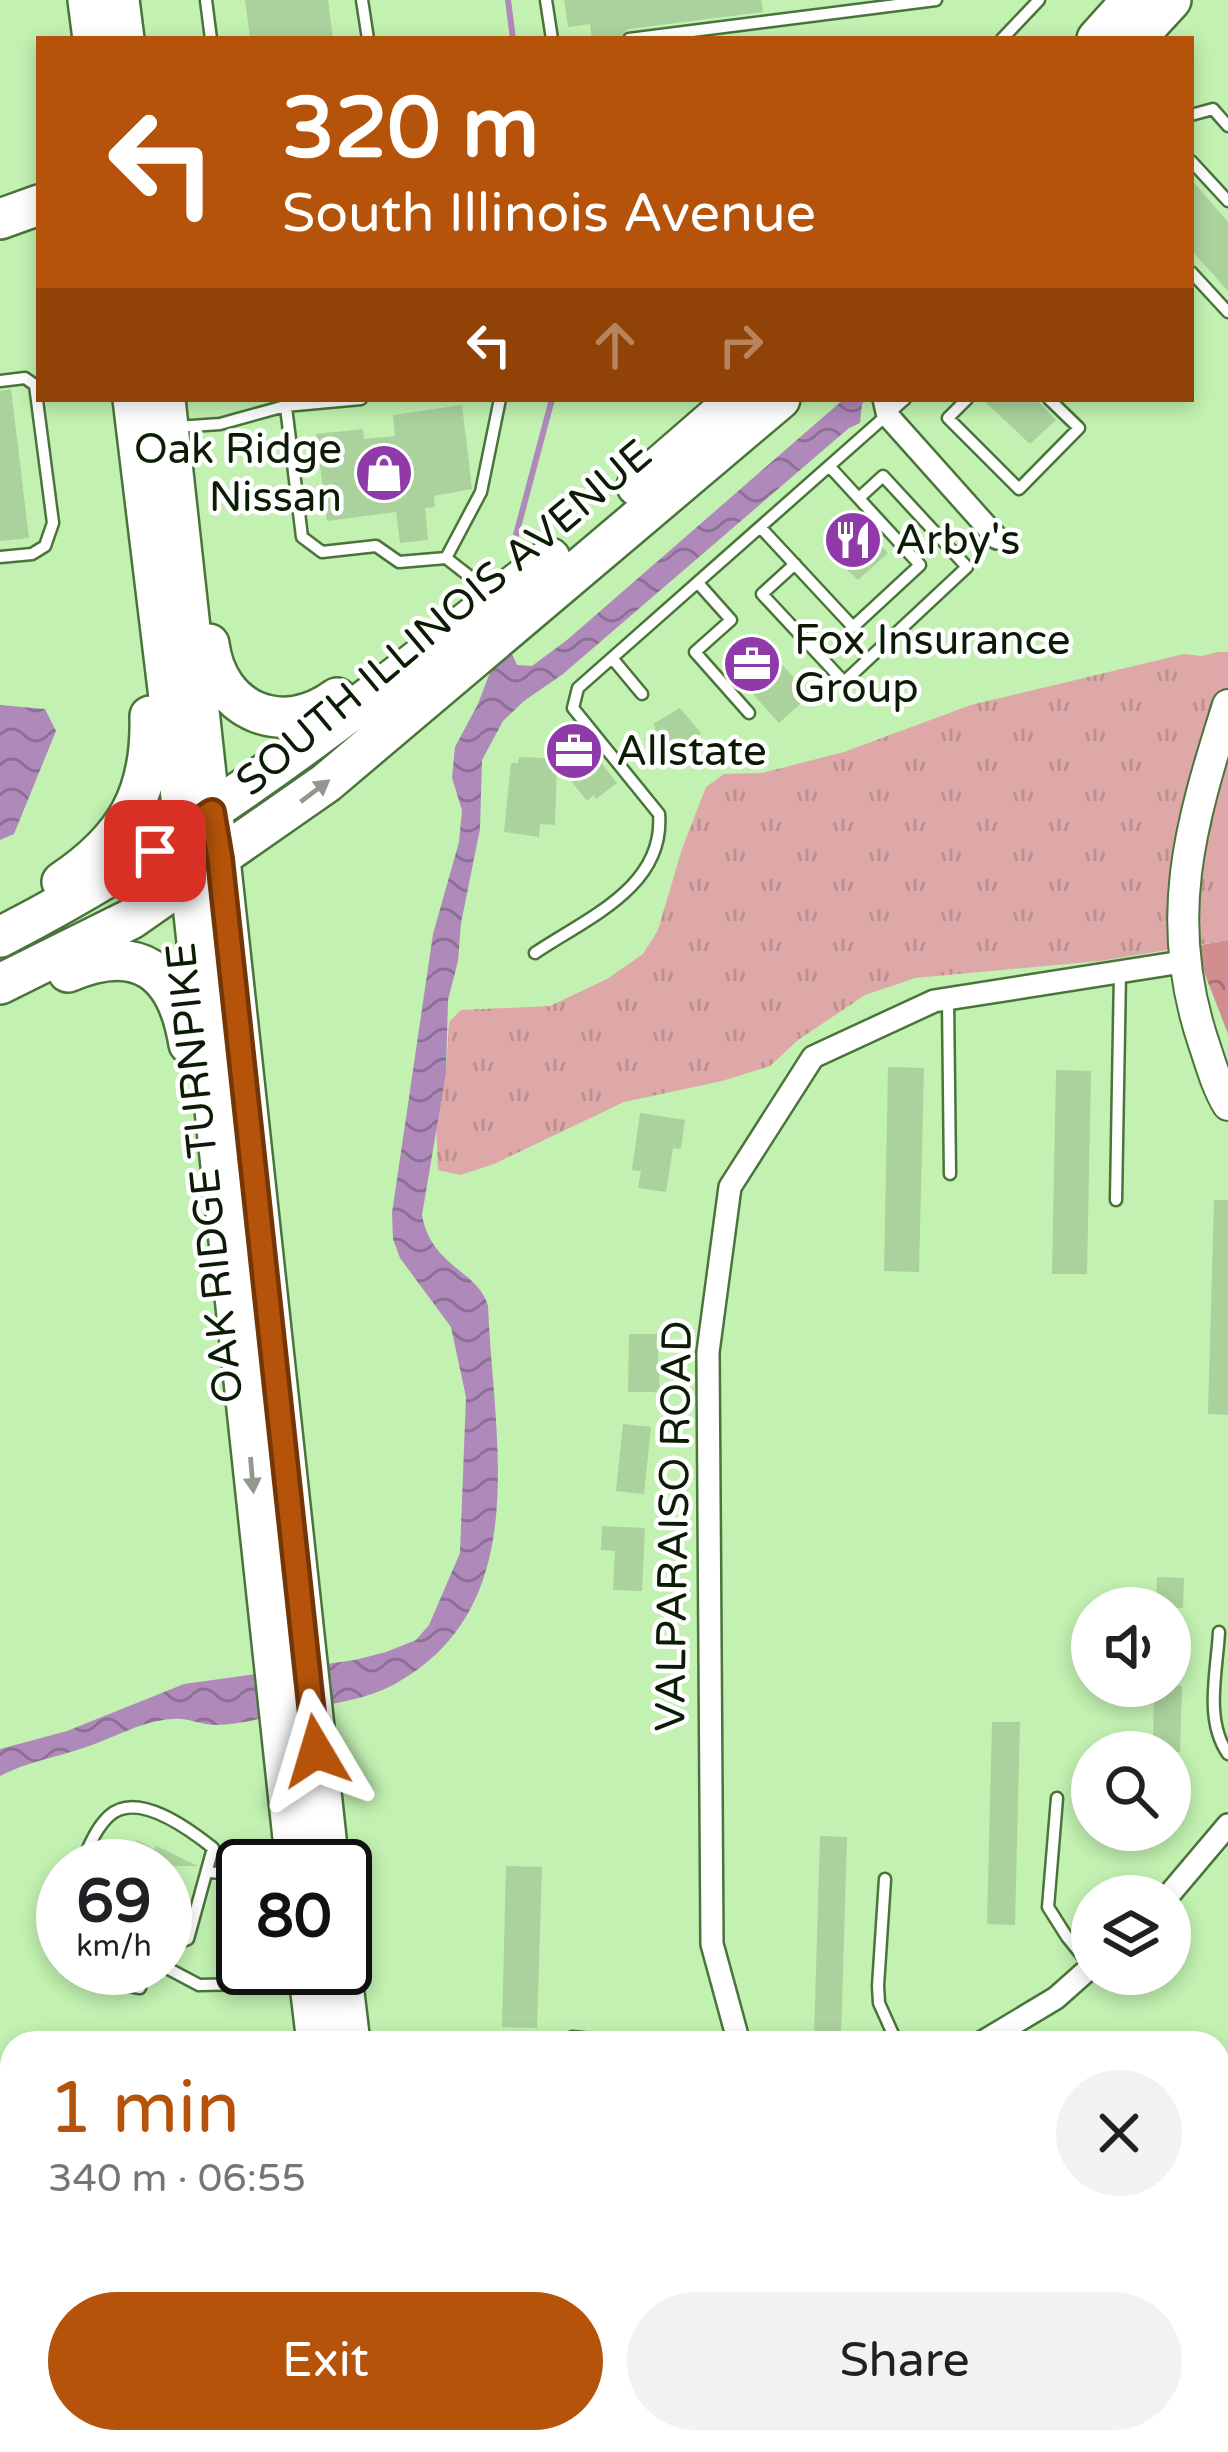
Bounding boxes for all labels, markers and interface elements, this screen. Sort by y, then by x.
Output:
text: 320 m [282,79,539,180]
icon: left [84,84,240,240]
text: South Illinois Avenue [282,181,816,246]
icon: left [456,312,522,378]
icon: ahead [582,312,648,378]
icon: right [708,312,774,378]
place label: Oak Ridge Nissan [134,424,342,523]
street label: SOUTH ILLINOIS AVENUE [226,429,662,807]
shop icon: Oak Ridge Nissan [353,442,415,504]
restaurant icon: Arby's [822,509,884,571]
place label: Arby's [895,515,1020,566]
place label: Fox Insurance Group [794,615,1071,714]
office icon: Fox Insurance Group [721,633,783,695]
office icon: Allstate [543,720,605,782]
place label: Allstate [616,726,767,777]
one-way arrow [299,779,331,803]
pin [104,800,206,902]
icon: arrive [122,818,188,884]
street label: OAK RIDGE TURNPIKE [155,940,255,1406]
street label: VALPARAISO ROAD [645,1320,703,1732]
one-way arrow [243,1457,262,1494]
map controls [1071,1587,1191,1995]
button: sound [1071,1587,1191,1707]
position arrow [253,1688,379,1814]
button: search [1071,1731,1191,1851]
speed limit sign: 80 [216,1839,372,1995]
text: 69 [76,1866,152,1938]
button: layers [1071,1875,1191,1995]
text: km/h [76,1928,152,1965]
text: 1 min [48,2066,240,2153]
button: close [1056,2070,1182,2196]
text: 340 m · 06:55 [48,2155,306,2202]
button: Exit [48,2292,603,2430]
button: Share [627,2292,1182,2430]

